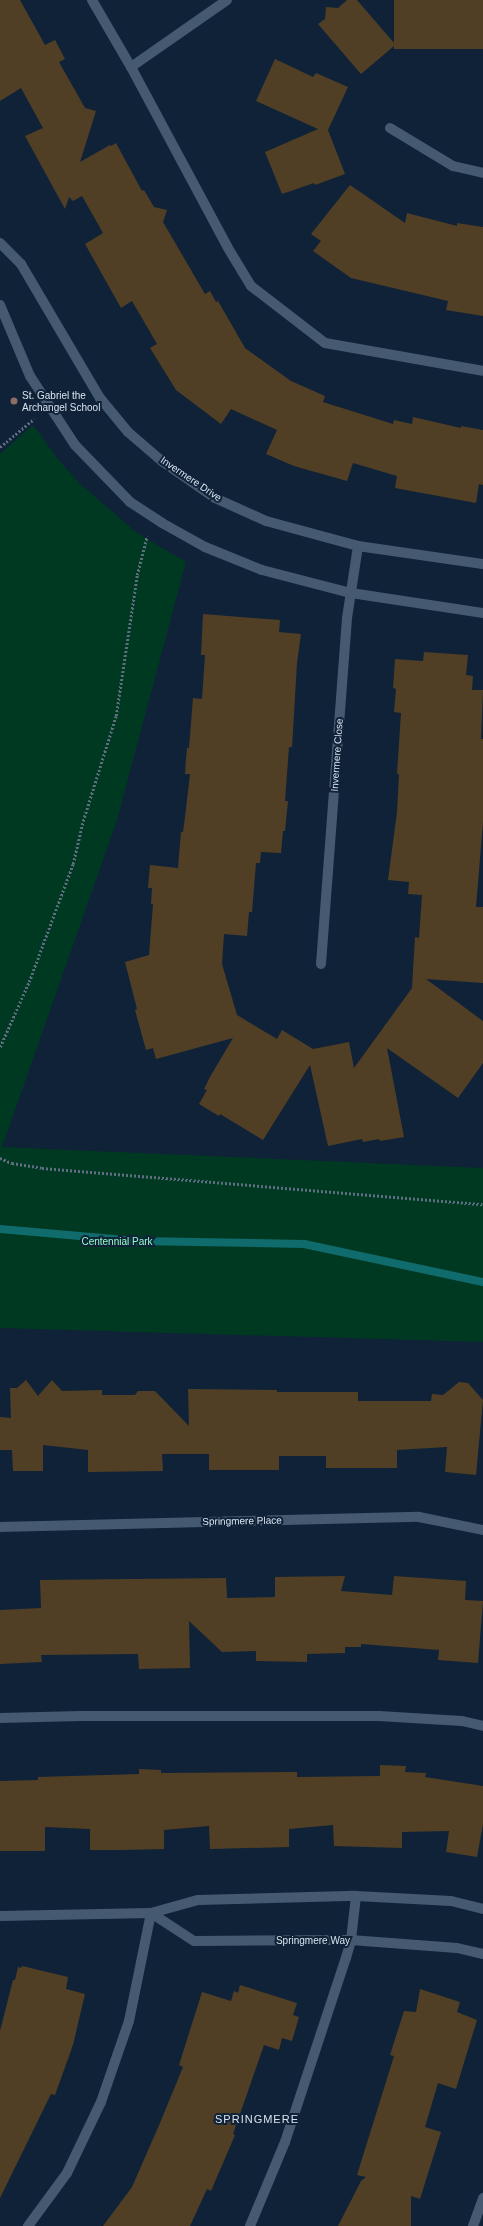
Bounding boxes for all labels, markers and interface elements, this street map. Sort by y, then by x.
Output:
place label: St. Gabriel the Archangel School [22,389,100,412]
marker: St. Gabriel the Archangel School [9,396,19,406]
street label: Invermere Drive [158,454,224,504]
street label: Invermere Close [328,718,346,792]
park label: Centennial Park [81,1236,153,1248]
street label: Springmere Place [202,1514,282,1528]
street label: Springmere Way [276,1935,350,1947]
district label: SPRINGMERE [215,2112,299,2126]

